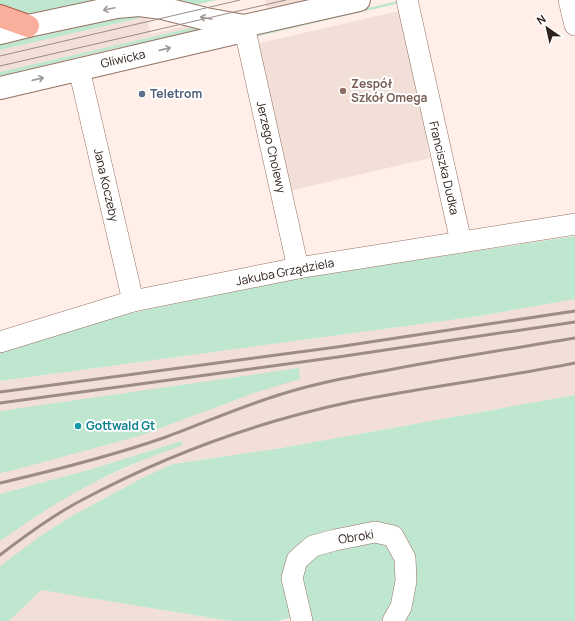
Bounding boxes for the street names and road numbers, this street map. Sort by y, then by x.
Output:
street label: Gliwicka [99,45,147,72]
street label: Jerzego Cholewy [253,99,291,195]
street label: Franciszka Dudka [425,119,464,216]
street label: Jana Koczeby [90,147,123,224]
street label: Jakuba Grządziela [234,254,335,289]
street label: Obroki [337,525,375,548]

